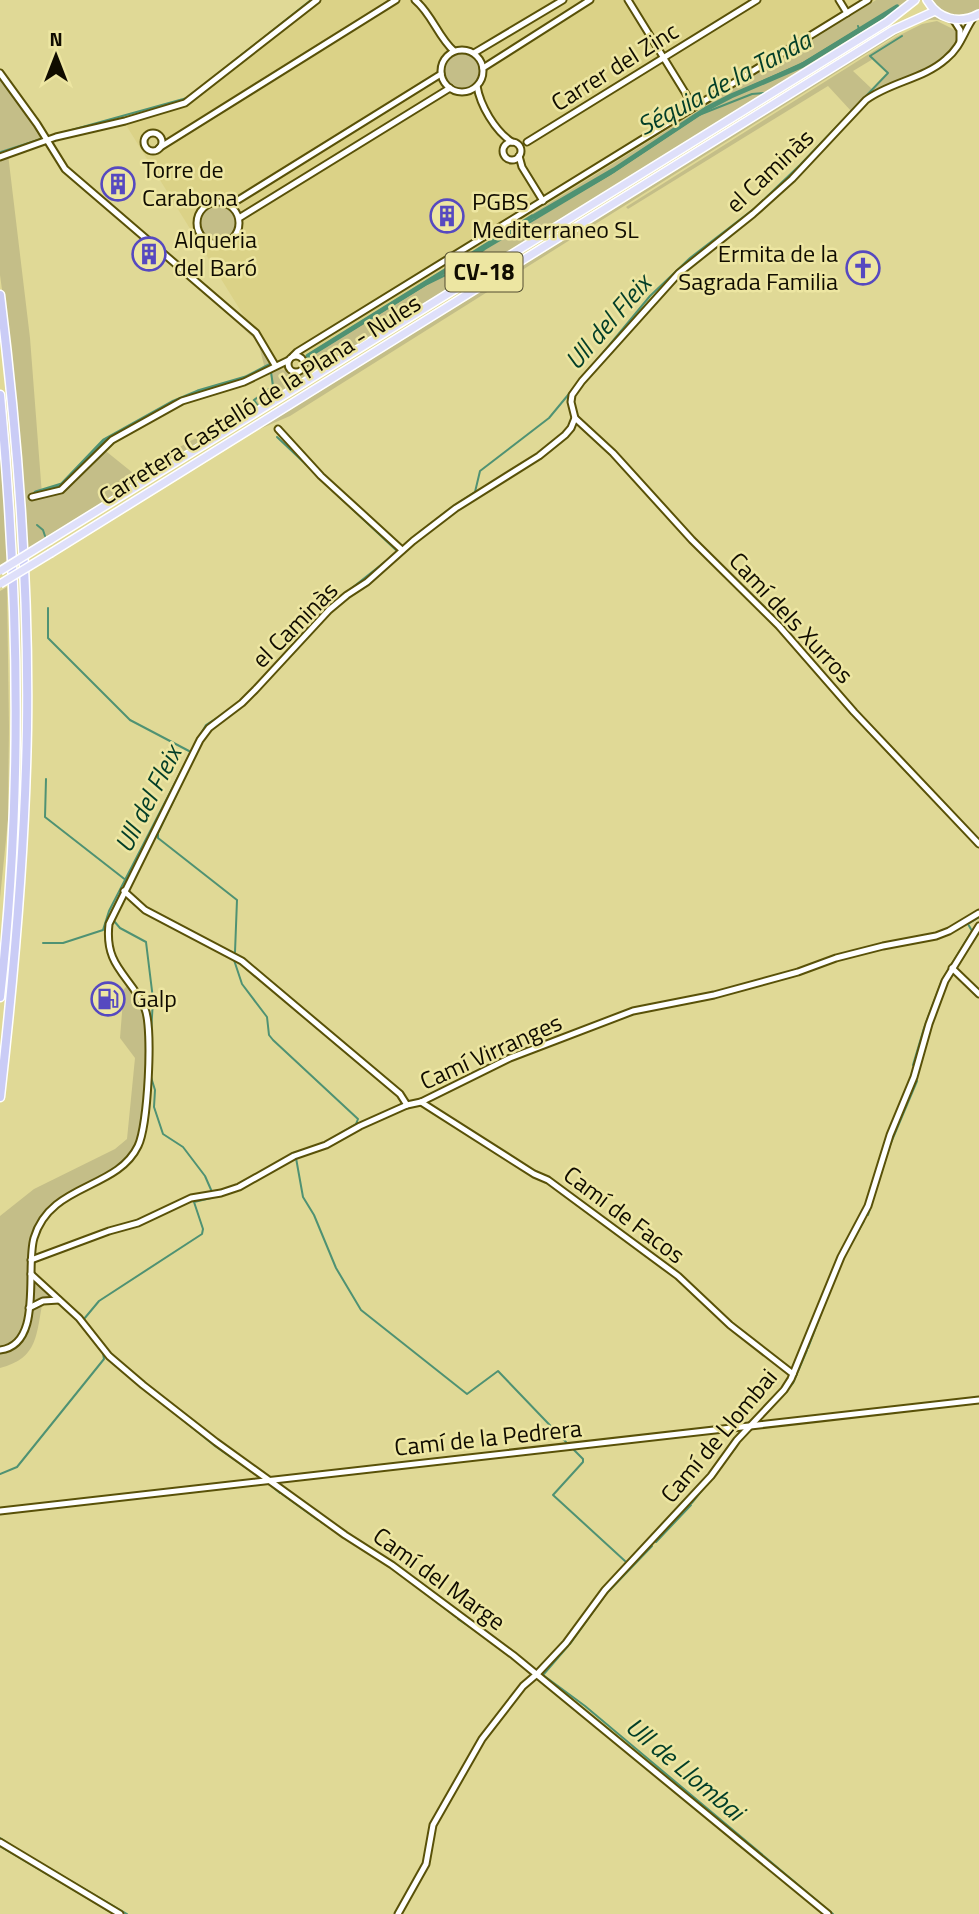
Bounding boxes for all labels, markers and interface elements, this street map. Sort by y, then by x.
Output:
street label: Carrer del Zinc [544,13,685,120]
water label: Séquia de la Tanda [630,19,819,145]
north arrow [21,21,91,91]
text: N [49,24,63,53]
street label: el Caminàs [717,120,822,221]
place label: Torre de Carabona [142,151,238,215]
building icon: Torre de Carabona [99,165,137,203]
place label: PGBS Mediterraneo SL [472,183,639,247]
building icon: PGBS Mediterraneo SL [428,197,466,235]
place label: Alqueria del Baró [174,221,257,285]
building icon: Alqueria del Baró [130,235,168,273]
place label: Ermita de la Sagrada Familia [678,235,838,299]
church icon: Ermita de la Sagrada Familia [844,249,882,287]
road number: CV-18 [446,252,522,292]
water label: Ull del Fleix [555,263,662,378]
street label: Carretera Castelló de la Plana - Nules [91,285,428,514]
street label: Camí dels Xurros [721,543,862,691]
street label: el Caminàs [243,573,346,676]
water label: Ull del Fleix [104,736,192,859]
fuel station icon: Galp [89,980,127,1018]
place label: Galp [132,980,177,1016]
street label: Camí Virranges [414,1004,567,1098]
street label: Camí de Facos [556,1157,693,1272]
street label: Camí de Llombai [651,1360,785,1510]
street label: Camí de la Pedrera [392,1409,583,1465]
street label: Camí del Marge [366,1518,513,1639]
water label: Ull de Llombai [618,1707,755,1832]

